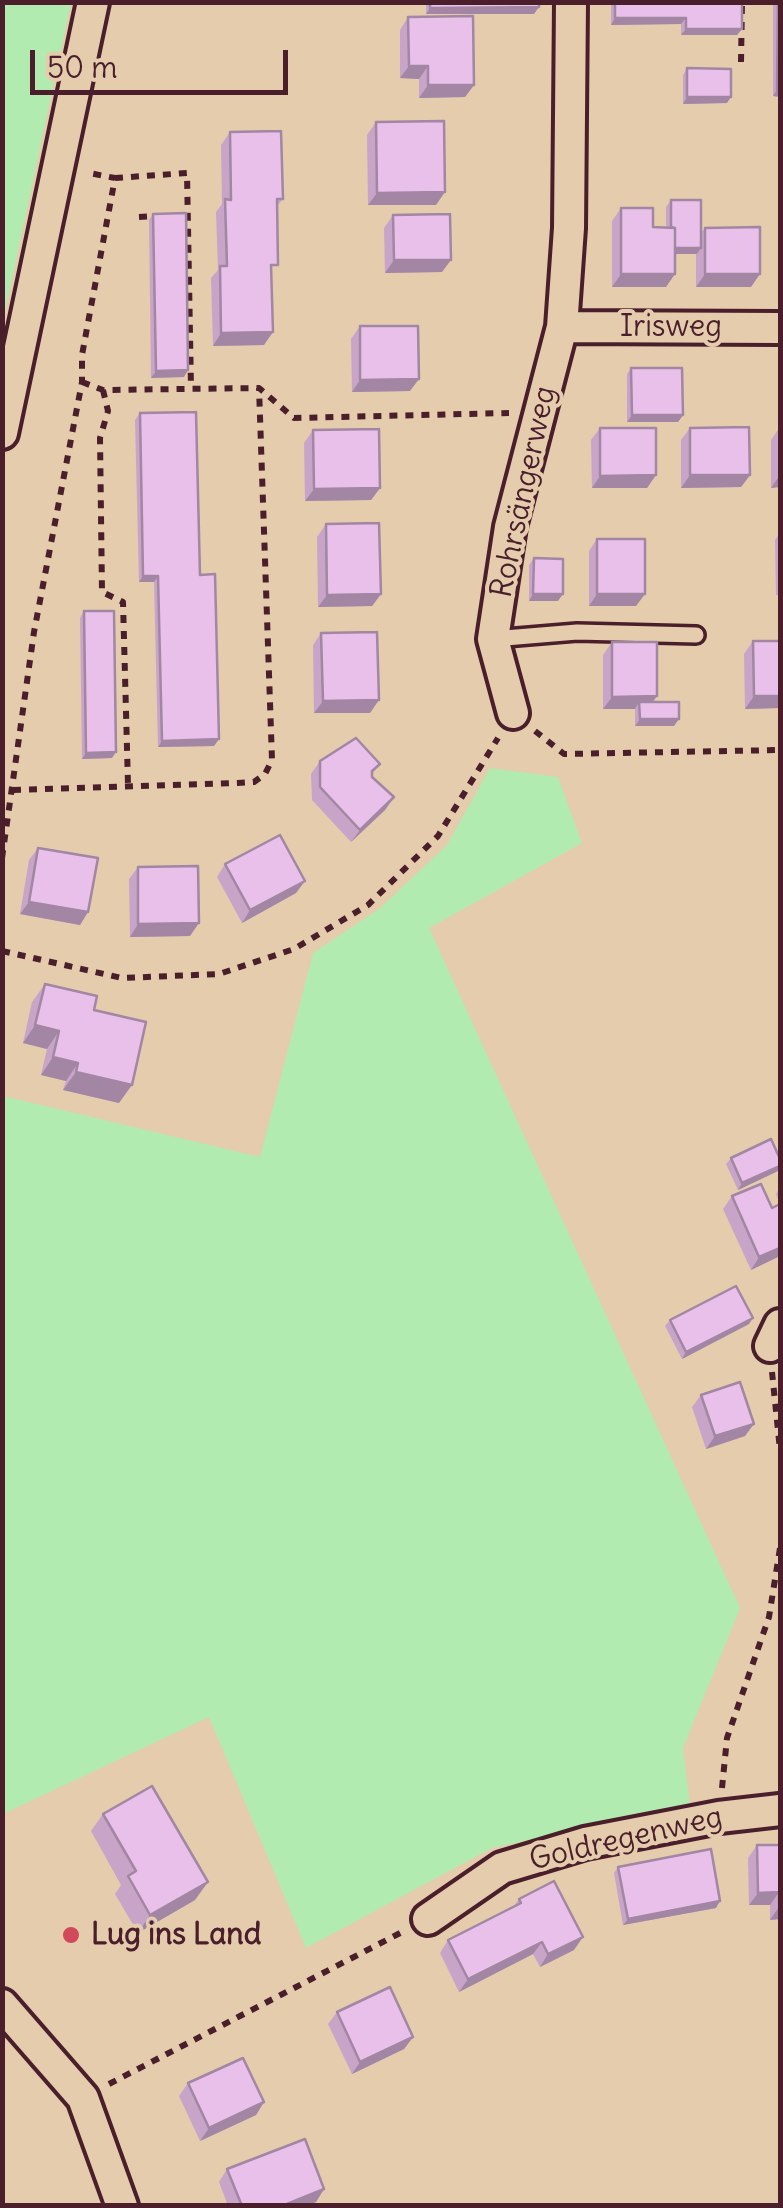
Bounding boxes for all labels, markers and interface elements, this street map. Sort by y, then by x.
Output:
scale bar [35,30,292,92]
text: 50 m [47,48,117,86]
street label: Irisweg [620,309,722,345]
street label: Rohrsängerweg [484,383,564,601]
street label: Goldregenweg [526,1799,726,1879]
place label: Lug ins Land [91,1917,261,1953]
marker: Lug ins Land [60,1924,82,1946]

